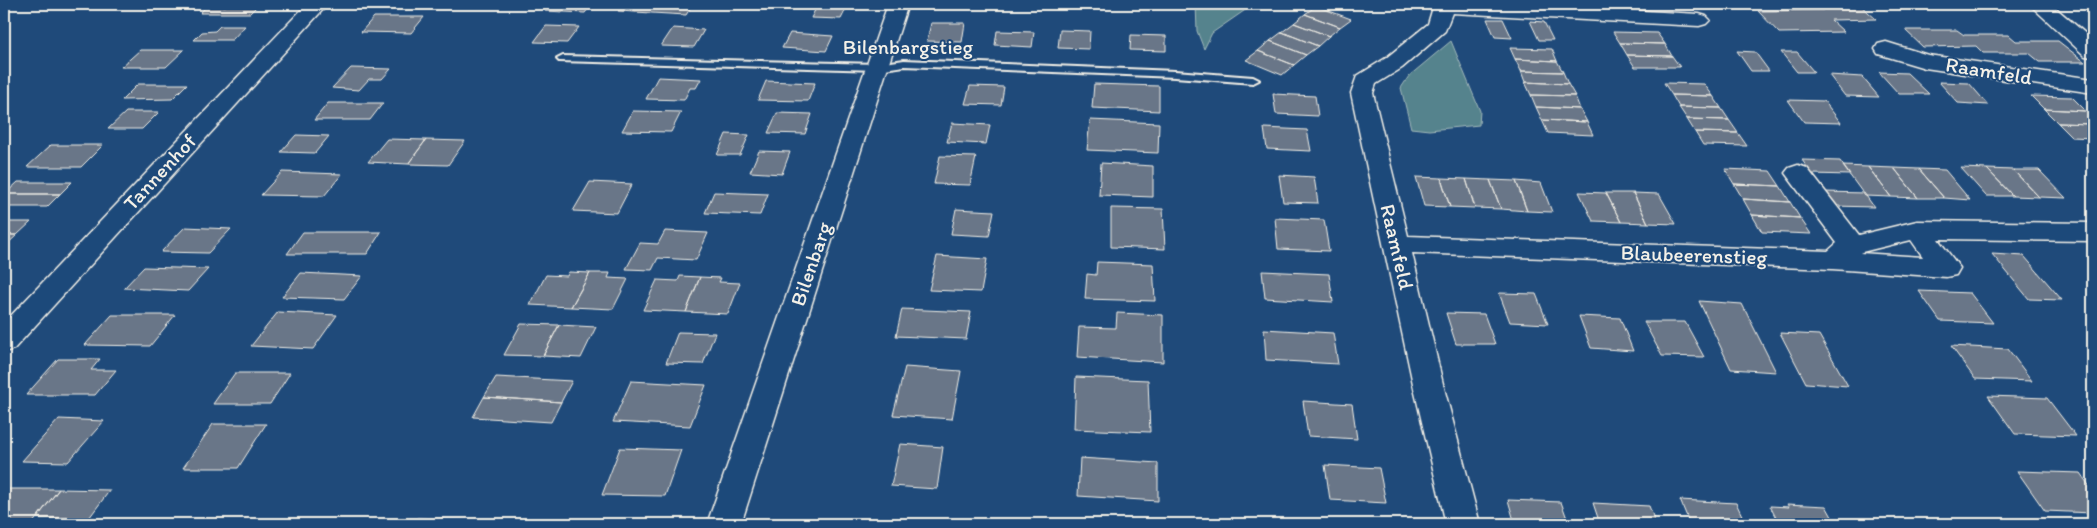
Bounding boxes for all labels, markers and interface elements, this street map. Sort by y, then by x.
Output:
street label: Bilenbargstieg [843,34,973,59]
street label: Raamfeld [1944,51,2034,90]
street label: Tannenhof [118,128,201,215]
street label: Raamfeld [1375,202,1420,293]
street label: Bilenbarg [785,218,837,309]
street label: Blaubeerenstieg [1620,239,1768,270]

